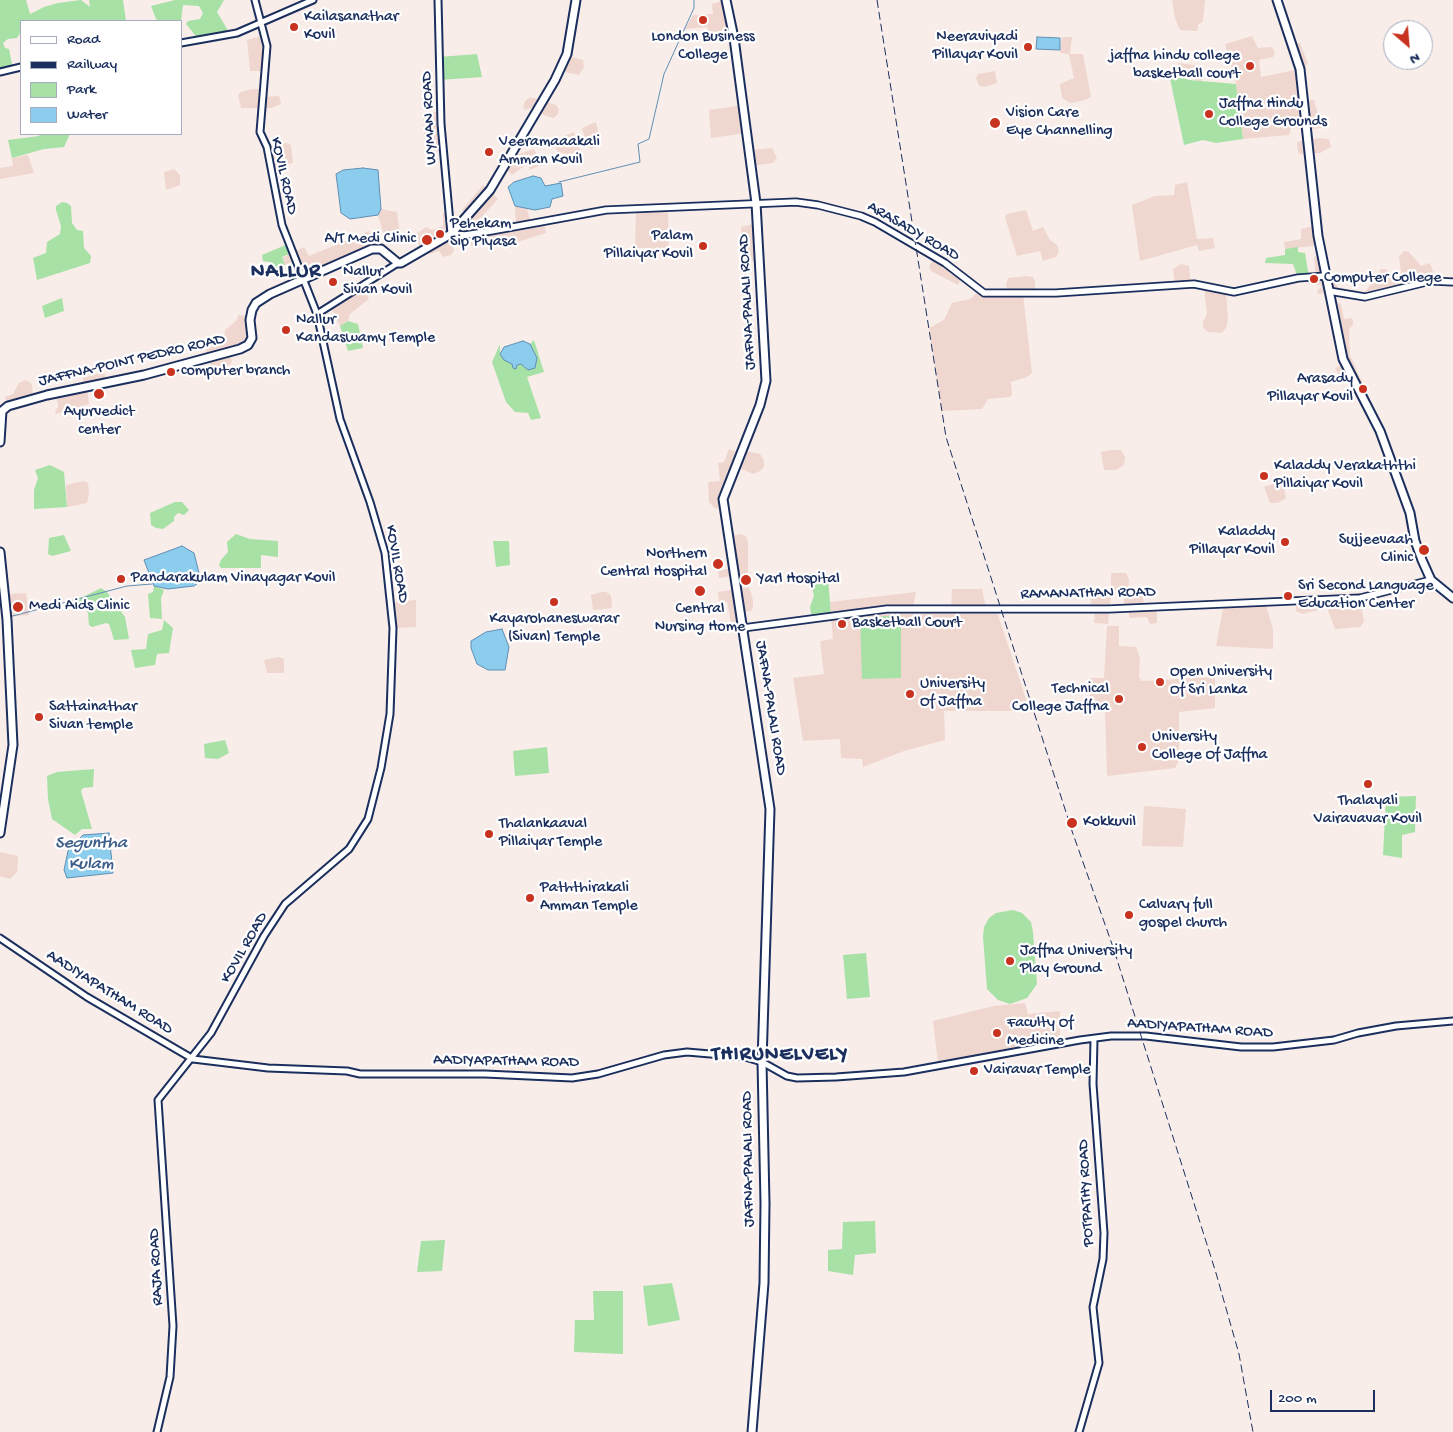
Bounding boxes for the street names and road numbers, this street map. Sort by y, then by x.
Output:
street label: WYMAN ROAD [418,71,442,165]
street label: KOVIL ROAD [265,135,301,217]
street label: ARASADY ROAD [863,198,963,266]
street label: JAFNA-PALALI ROAD [735,234,761,370]
street label: JAFFNA-POINT PEDRO ROAD [37,330,227,392]
street label: KOVIL ROAD [380,524,412,604]
street label: RAMANATHAN ROAD [1020,583,1156,605]
street label: JAFNA-PALALI ROAD [750,639,790,777]
street label: KOVIL ROAD [217,909,273,987]
street label: AADIYAPATHAM ROAD [42,946,176,1040]
street label: AADIYAPATHAM ROAD [1127,1014,1273,1044]
street label: AADIYAPATHAM ROAD [433,1051,579,1073]
street label: JAFNA-PALALI ROAD [738,1091,760,1227]
street label: POTPATHY ROAD [1075,1139,1099,1247]
street label: RAJA ROAD [145,1228,169,1306]

